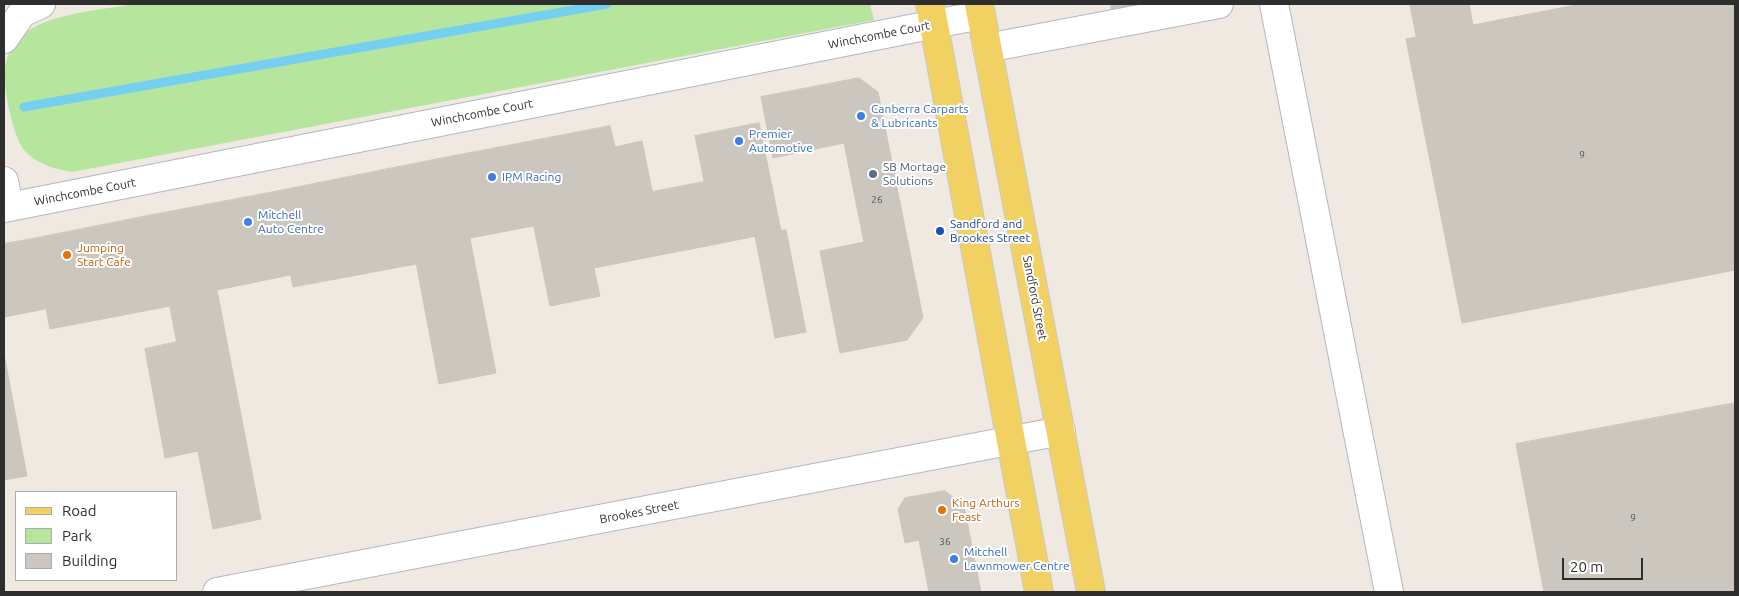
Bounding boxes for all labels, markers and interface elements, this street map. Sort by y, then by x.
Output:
street label: Winchcombe Court [827,18,931,52]
street label: Winchcombe Court [430,96,534,130]
place label: Canberra Carparts & Lubricants [871,102,969,130]
marker: Canberra Carparts & Lubricants [855,110,867,122]
place label: Premier Automotive [749,127,813,155]
marker: Premier Automotive [733,135,745,147]
house number: 9 [1579,149,1585,161]
place label: SB Mortage Solutions [883,160,946,188]
marker: SB Mortage Solutions [867,168,879,180]
place label: IPM Racing [502,170,561,184]
marker: IPM Racing [486,171,498,183]
street label: Winchcombe Court [33,175,137,209]
house number: 26 [871,194,883,206]
place label: Mitchell Auto Centre [258,208,324,236]
marker: Mitchell Auto Centre [242,216,254,228]
place label: Sandford and Brookes Street [950,217,1030,245]
marker: Sandford and Brookes Street [934,225,946,237]
place label: Jumping Start Cafe [77,241,131,269]
marker: Jumping Start Cafe [61,249,73,261]
street label: Sandford Street [1020,255,1050,341]
legend [15,491,178,581]
place label: King Arthurs Feast [952,496,1019,524]
street label: Brookes Street [598,497,680,527]
text: Road [62,502,97,519]
marker: King Arthurs Feast [936,504,948,516]
house number: 9 [1630,512,1636,524]
text: Park [62,527,92,544]
house number: 36 [939,536,951,548]
place label: Mitchell Lawnmower Centre [964,545,1070,573]
scale bar [1564,548,1645,580]
text: Building [62,552,117,569]
marker: Mitchell Lawnmower Centre [948,553,960,565]
text: 20 m [1570,558,1603,575]

